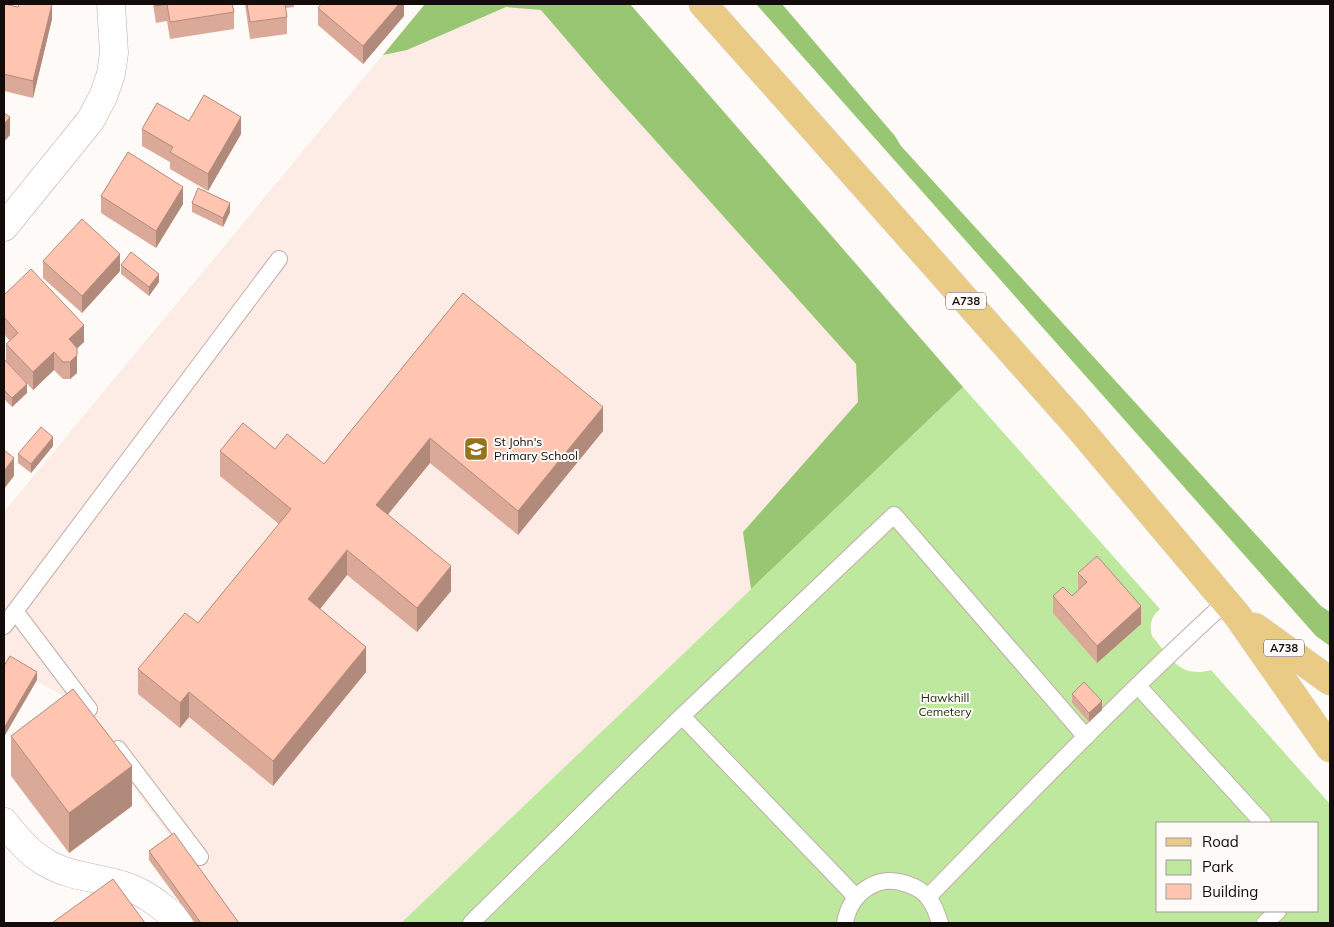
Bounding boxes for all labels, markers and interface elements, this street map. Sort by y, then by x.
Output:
road number: A738 [946,292,986,310]
place label: St John's Primary School [494,434,578,463]
school or university icon: St John's Primary School [463,436,489,462]
road number: A738 [1264,640,1304,656]
park label: Hawkhill Cemetery [918,690,972,719]
legend [1156,822,1319,912]
text: Road [1202,832,1239,851]
text: Park [1202,857,1234,876]
text: Building [1202,882,1258,901]

